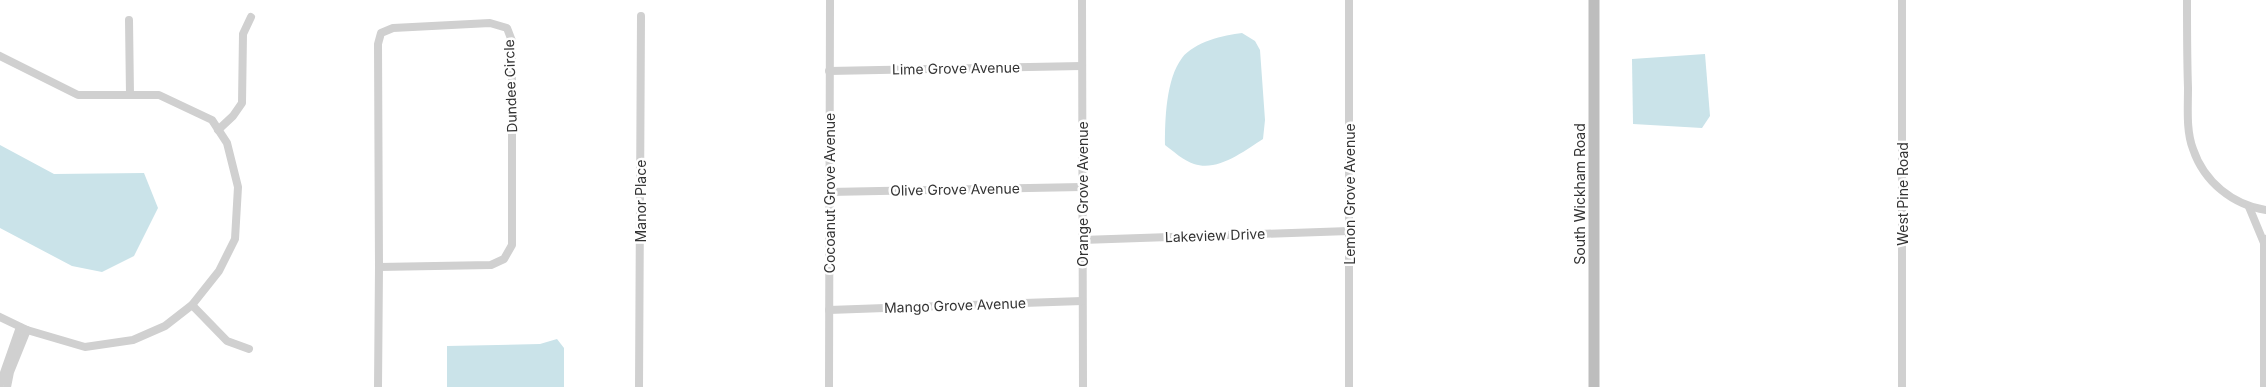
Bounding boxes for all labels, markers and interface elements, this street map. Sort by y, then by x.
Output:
street label: Dundee Circle [500,39,520,133]
street label: Lime Grove Avenue [892,58,1020,78]
street label: Cocoanut Grove Avenue [821,113,838,273]
street label: Orange Grove Avenue [1074,121,1091,267]
street label: Lemon Grove Avenue [1341,123,1358,265]
street label: South Wickham Road [1571,123,1588,265]
street label: West Pine Road [1894,142,1911,246]
street label: Manor Place [632,160,649,242]
street label: Olive Grove Avenue [890,179,1020,199]
street label: Lakeview Drive [1165,225,1265,245]
street label: Mango Grove Avenue [884,294,1026,316]

